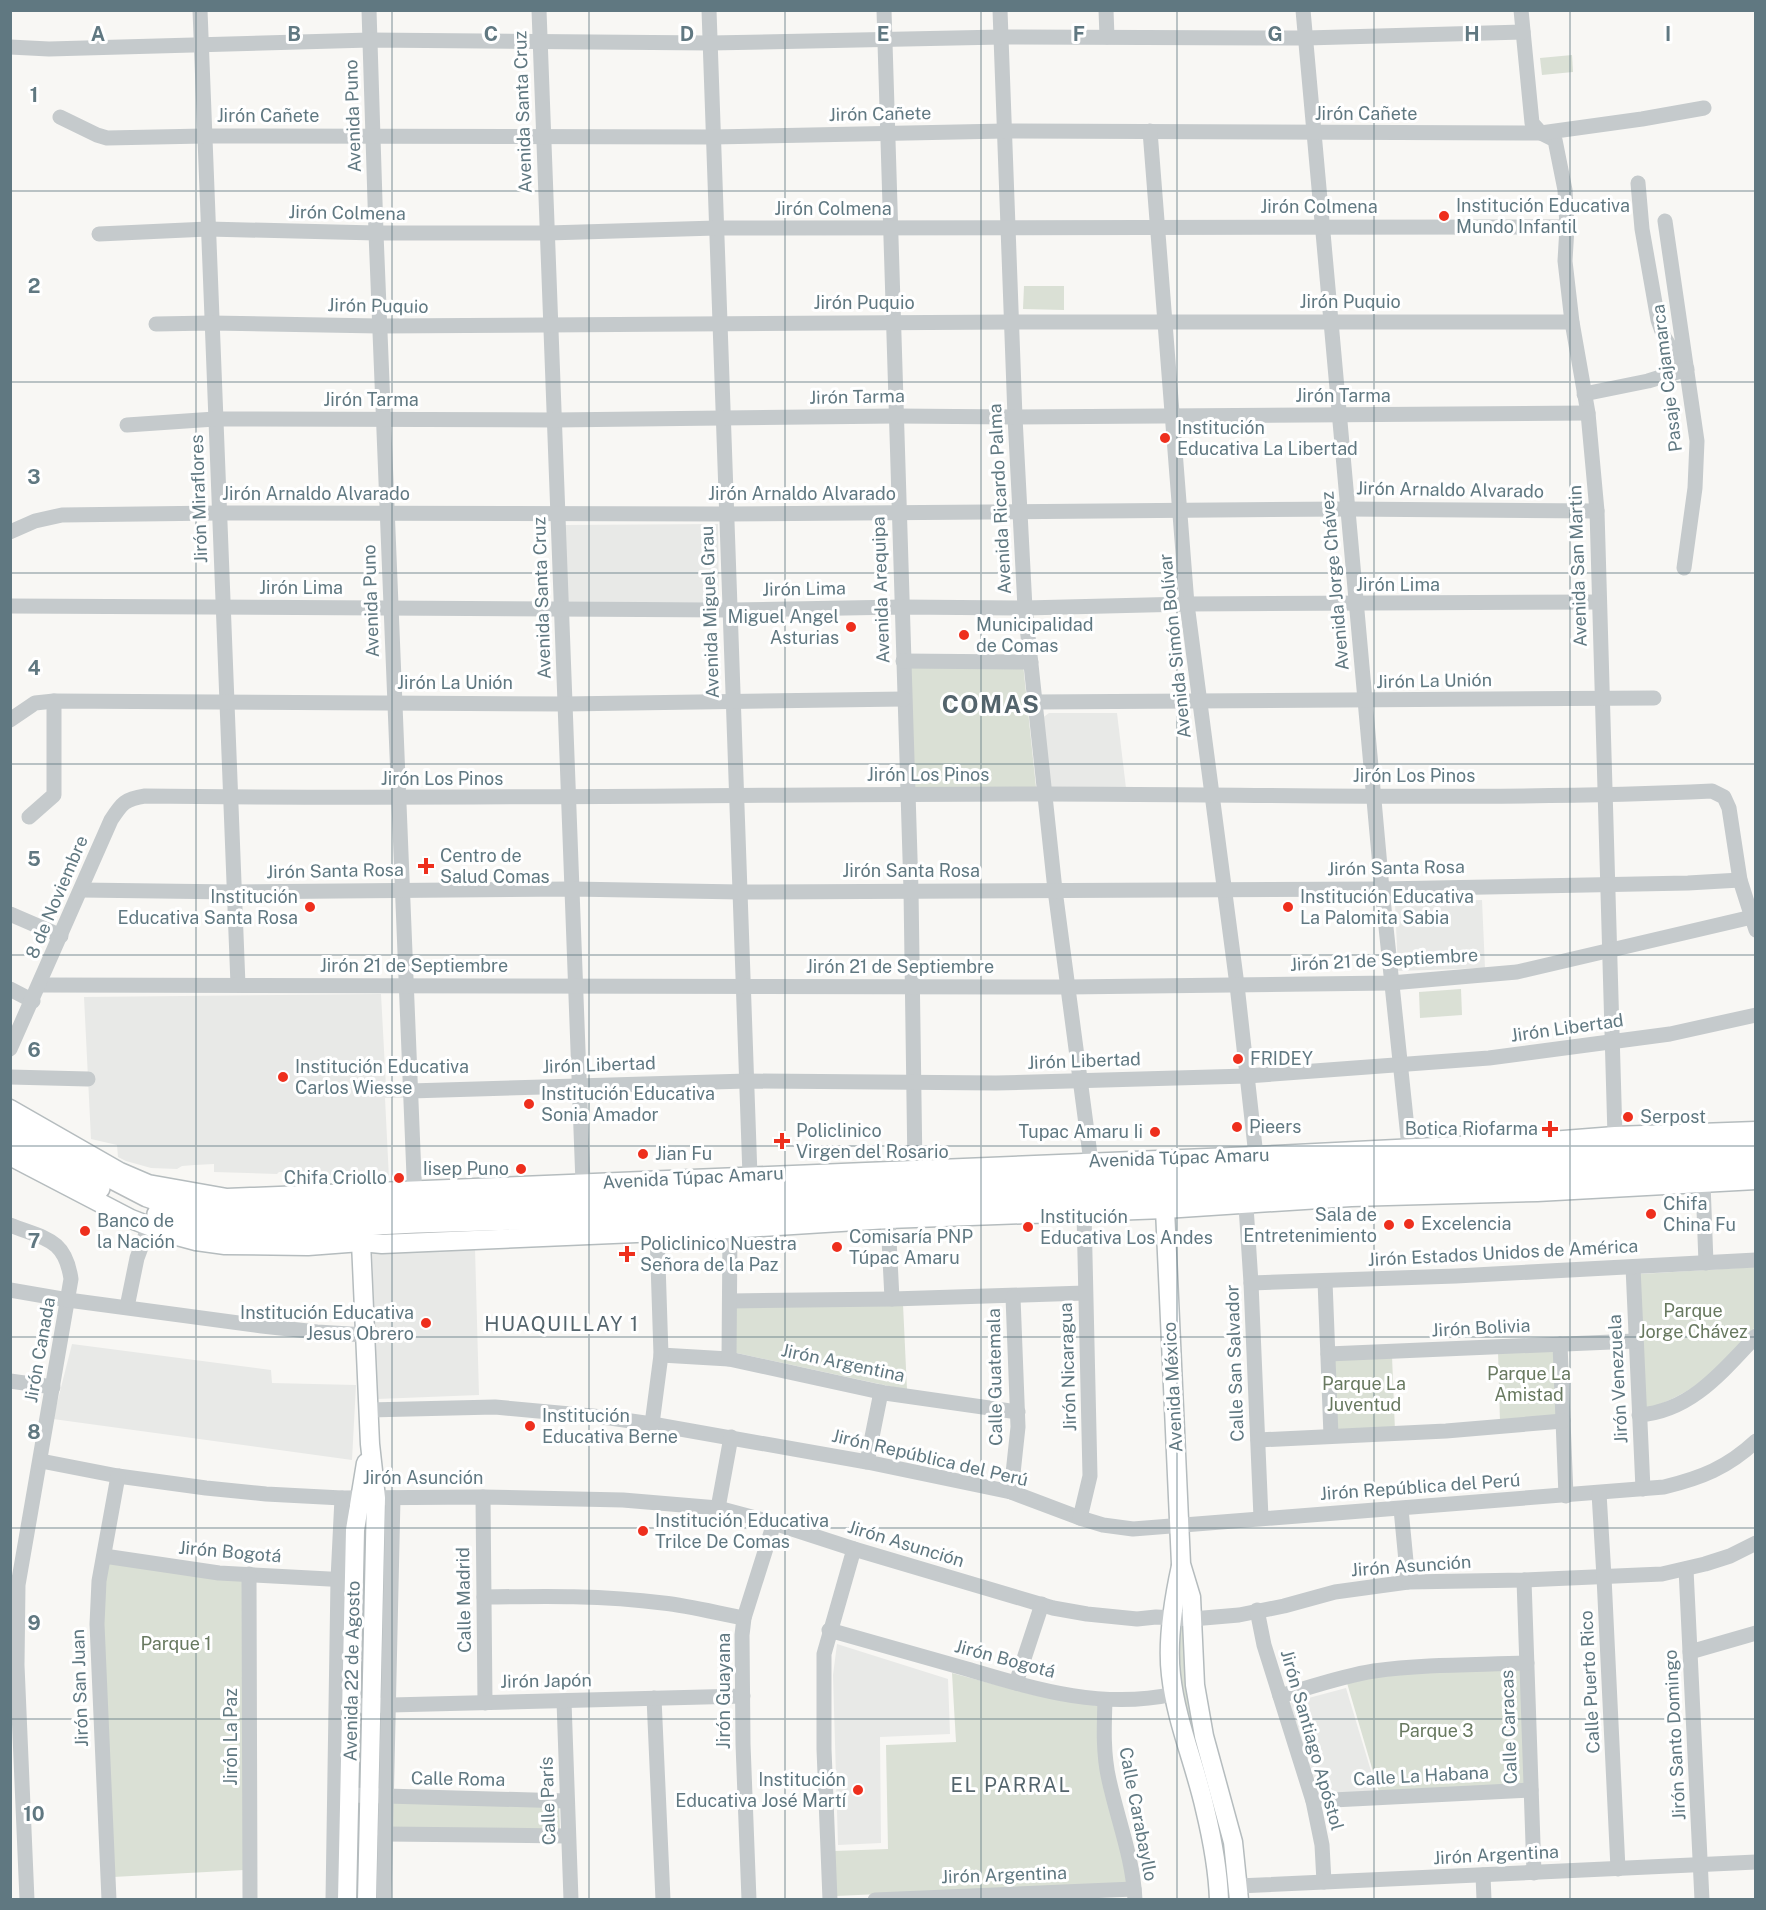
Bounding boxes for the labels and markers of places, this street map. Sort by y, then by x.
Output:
place label: Institución Educativa Mundo Infantil [1456,195,1630,237]
marker: Institución Educativa Mundo Infantil [1437,209,1451,223]
place label: Institución Educativa La Libertad [1177,417,1358,459]
marker: Institución Educativa La Libertad [1158,431,1172,445]
place label: Miguel Angel Asturias [728,606,839,648]
place label: Municipalidad de Comas [976,614,1093,656]
marker: Miguel Angel Asturias [844,620,858,634]
marker: Municipalidad de Comas [957,628,971,642]
place label: Centro de Salud Comas [440,845,550,887]
marker: Centro de Salud Comas [417,857,435,875]
place label: Institución Educativa Santa Rosa [118,886,298,928]
place label: Institución Educativa La Palomita Sabia [1300,886,1474,928]
marker: Institución Educativa Santa Rosa [303,900,317,914]
marker: Institución Educativa La Palomita Sabia [1281,900,1295,914]
place label: FRIDEY [1250,1048,1313,1069]
marker: FRIDEY [1231,1052,1245,1066]
place label: Institución Educativa Carlos Wiesse [295,1056,469,1098]
marker: Institución Educativa Carlos Wiesse [276,1070,290,1084]
place label: Institución Educativa Sonia Amador [541,1083,715,1125]
marker: Institución Educativa Sonia Amador [522,1097,536,1111]
place label: Serpost [1640,1106,1706,1127]
marker: Serpost [1621,1110,1635,1124]
place label: Pieers [1249,1116,1301,1137]
place label: Botica Riofarma [1405,1118,1538,1139]
place label: Policlinico Virgen del Rosario [796,1120,949,1162]
marker: Pieers [1230,1120,1244,1134]
place label: Tupac Amaru Ii [1018,1121,1143,1142]
marker: Botica Riofarma [1543,1122,1557,1136]
marker: Tupac Amaru Ii [1148,1125,1162,1139]
marker: Policlinico Virgen del Rosario [773,1132,791,1150]
place label: Jian Fu [655,1143,712,1164]
marker: Jian Fu [636,1147,650,1161]
place label: Iisep Puno [423,1158,509,1179]
marker: Iisep Puno [514,1162,528,1176]
place label: Chifa Criollo [284,1167,387,1188]
marker: Chifa Criollo [392,1171,406,1185]
place label: Chifa China Fu [1663,1193,1736,1235]
place label: Sala de Entretenimiento [1243,1204,1377,1246]
place label: Institución Educativa Los Andes [1040,1206,1213,1248]
marker: Chifa China Fu [1644,1207,1658,1221]
place label: Banco de la Nación [97,1210,175,1252]
place label: Excelencia [1421,1213,1511,1234]
marker: Excelencia [1402,1217,1416,1231]
marker: Sala de Entretenimiento [1382,1218,1396,1232]
marker: Institución Educativa Los Andes [1021,1220,1035,1234]
marker: Banco de la Nación [78,1224,92,1238]
place label: Comisaría PNP Túpac Amaru [849,1226,973,1268]
place label: Policlinico Nuestra Señora de la Paz [640,1233,797,1275]
marker: Comisaría PNP Túpac Amaru [830,1240,844,1254]
marker: Policlinico Nuestra Señora de la Paz [618,1245,636,1263]
place label: Institución Educativa Jesus Obrero [240,1302,414,1344]
marker: Institución Educativa Jesus Obrero [419,1316,433,1330]
place label: Institución Educativa Berne [542,1405,678,1447]
marker: Institución Educativa Berne [523,1419,537,1433]
place label: Institución Educativa Trilce De Comas [655,1510,829,1552]
marker: Institución Educativa Trilce De Comas [636,1524,650,1538]
place label: Institución Educativa José Martí [675,1769,847,1811]
marker: Institución Educativa José Martí [851,1783,865,1797]

